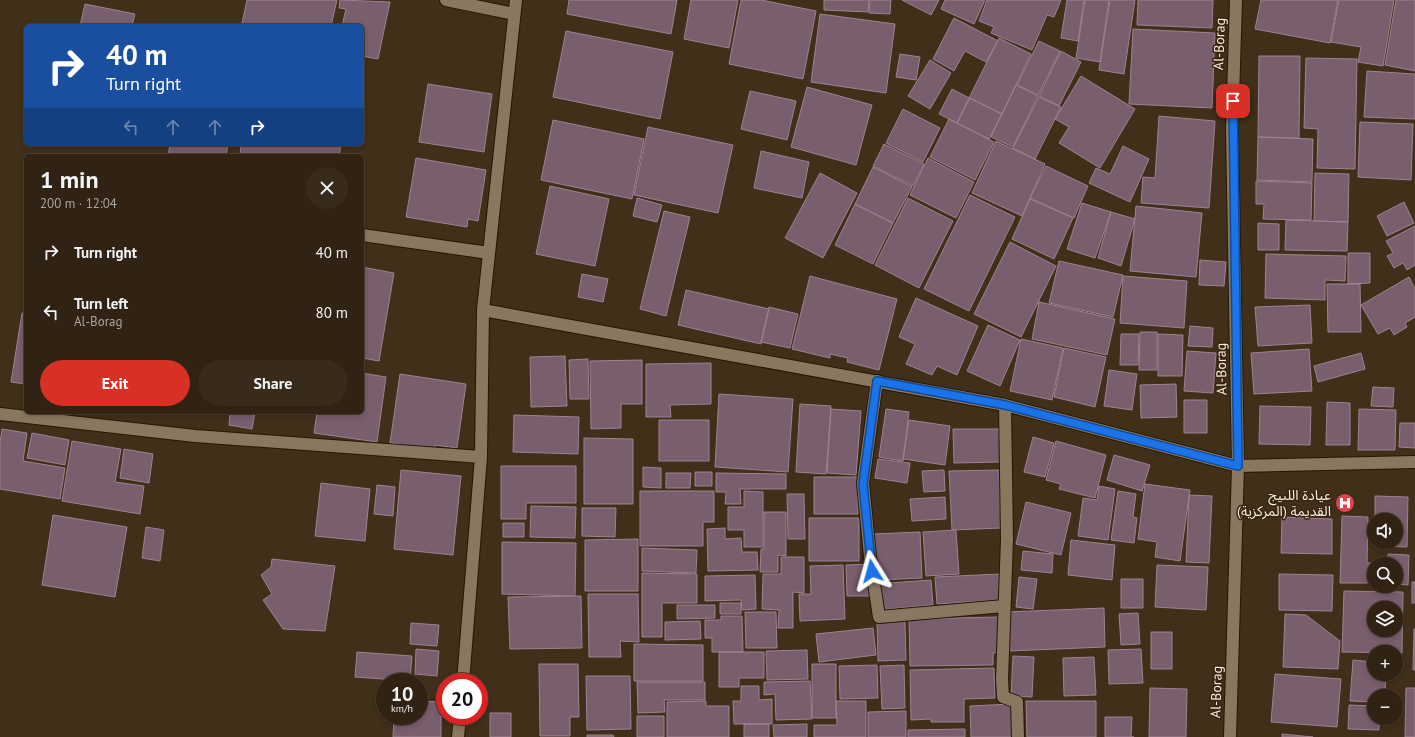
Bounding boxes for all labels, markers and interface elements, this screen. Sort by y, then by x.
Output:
street label: Al-Borag [1209,18,1229,70]
text: 40 m [106,36,167,73]
icon: right [40,40,92,92]
text: Turn right [106,72,181,95]
pin [1216,84,1250,118]
icon: arrive [1222,90,1244,112]
icon: left [120,116,142,138]
icon: ahead [162,116,184,138]
icon: ahead [204,116,226,138]
icon: right [246,116,268,138]
text: 1 min [40,164,99,195]
button: close [306,167,348,209]
text: 200 m · 12:04 [40,195,117,212]
icon: right [40,241,62,263]
text: Turn right [74,243,137,262]
text: 40 m [315,243,348,262]
text: Turn left [74,294,128,313]
icon: left [40,301,62,323]
text: 80 m [315,303,348,322]
text: Al-Borag [74,313,123,330]
street label: Al-Borag [1212,343,1230,395]
button: Exit [40,360,190,406]
button: Share [198,360,348,406]
place label: عيادة اللىيج القديمة (المركزية) [1237,486,1331,520]
hospital icon: عيادة اللىيج القديمة (المركزية) [1334,492,1356,514]
map controls [1367,513,1403,725]
button: sound [1367,513,1403,549]
position arrow [851,550,893,592]
button: search [1367,557,1403,593]
button: layers [1367,601,1403,637]
button: + [1367,645,1403,681]
street label: Al-Borag [1206,666,1226,718]
speed limit sign: 20 [436,673,488,725]
text: 10 [391,681,413,707]
button: − [1367,689,1403,725]
text: km/h [391,702,413,715]

